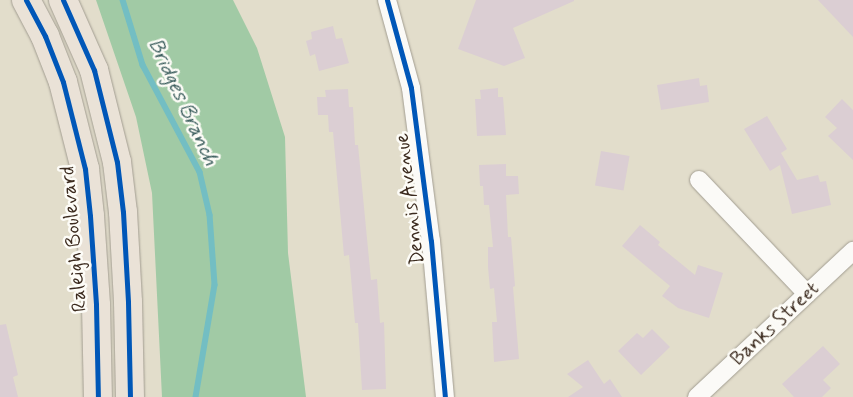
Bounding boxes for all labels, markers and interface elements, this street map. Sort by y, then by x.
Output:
water label: Bridges Branch [142,33,224,171]
street label: Dennis Avenue [390,133,430,265]
street label: Raleigh Boulevard [56,166,92,312]
street label: Banks Street [725,276,825,372]

